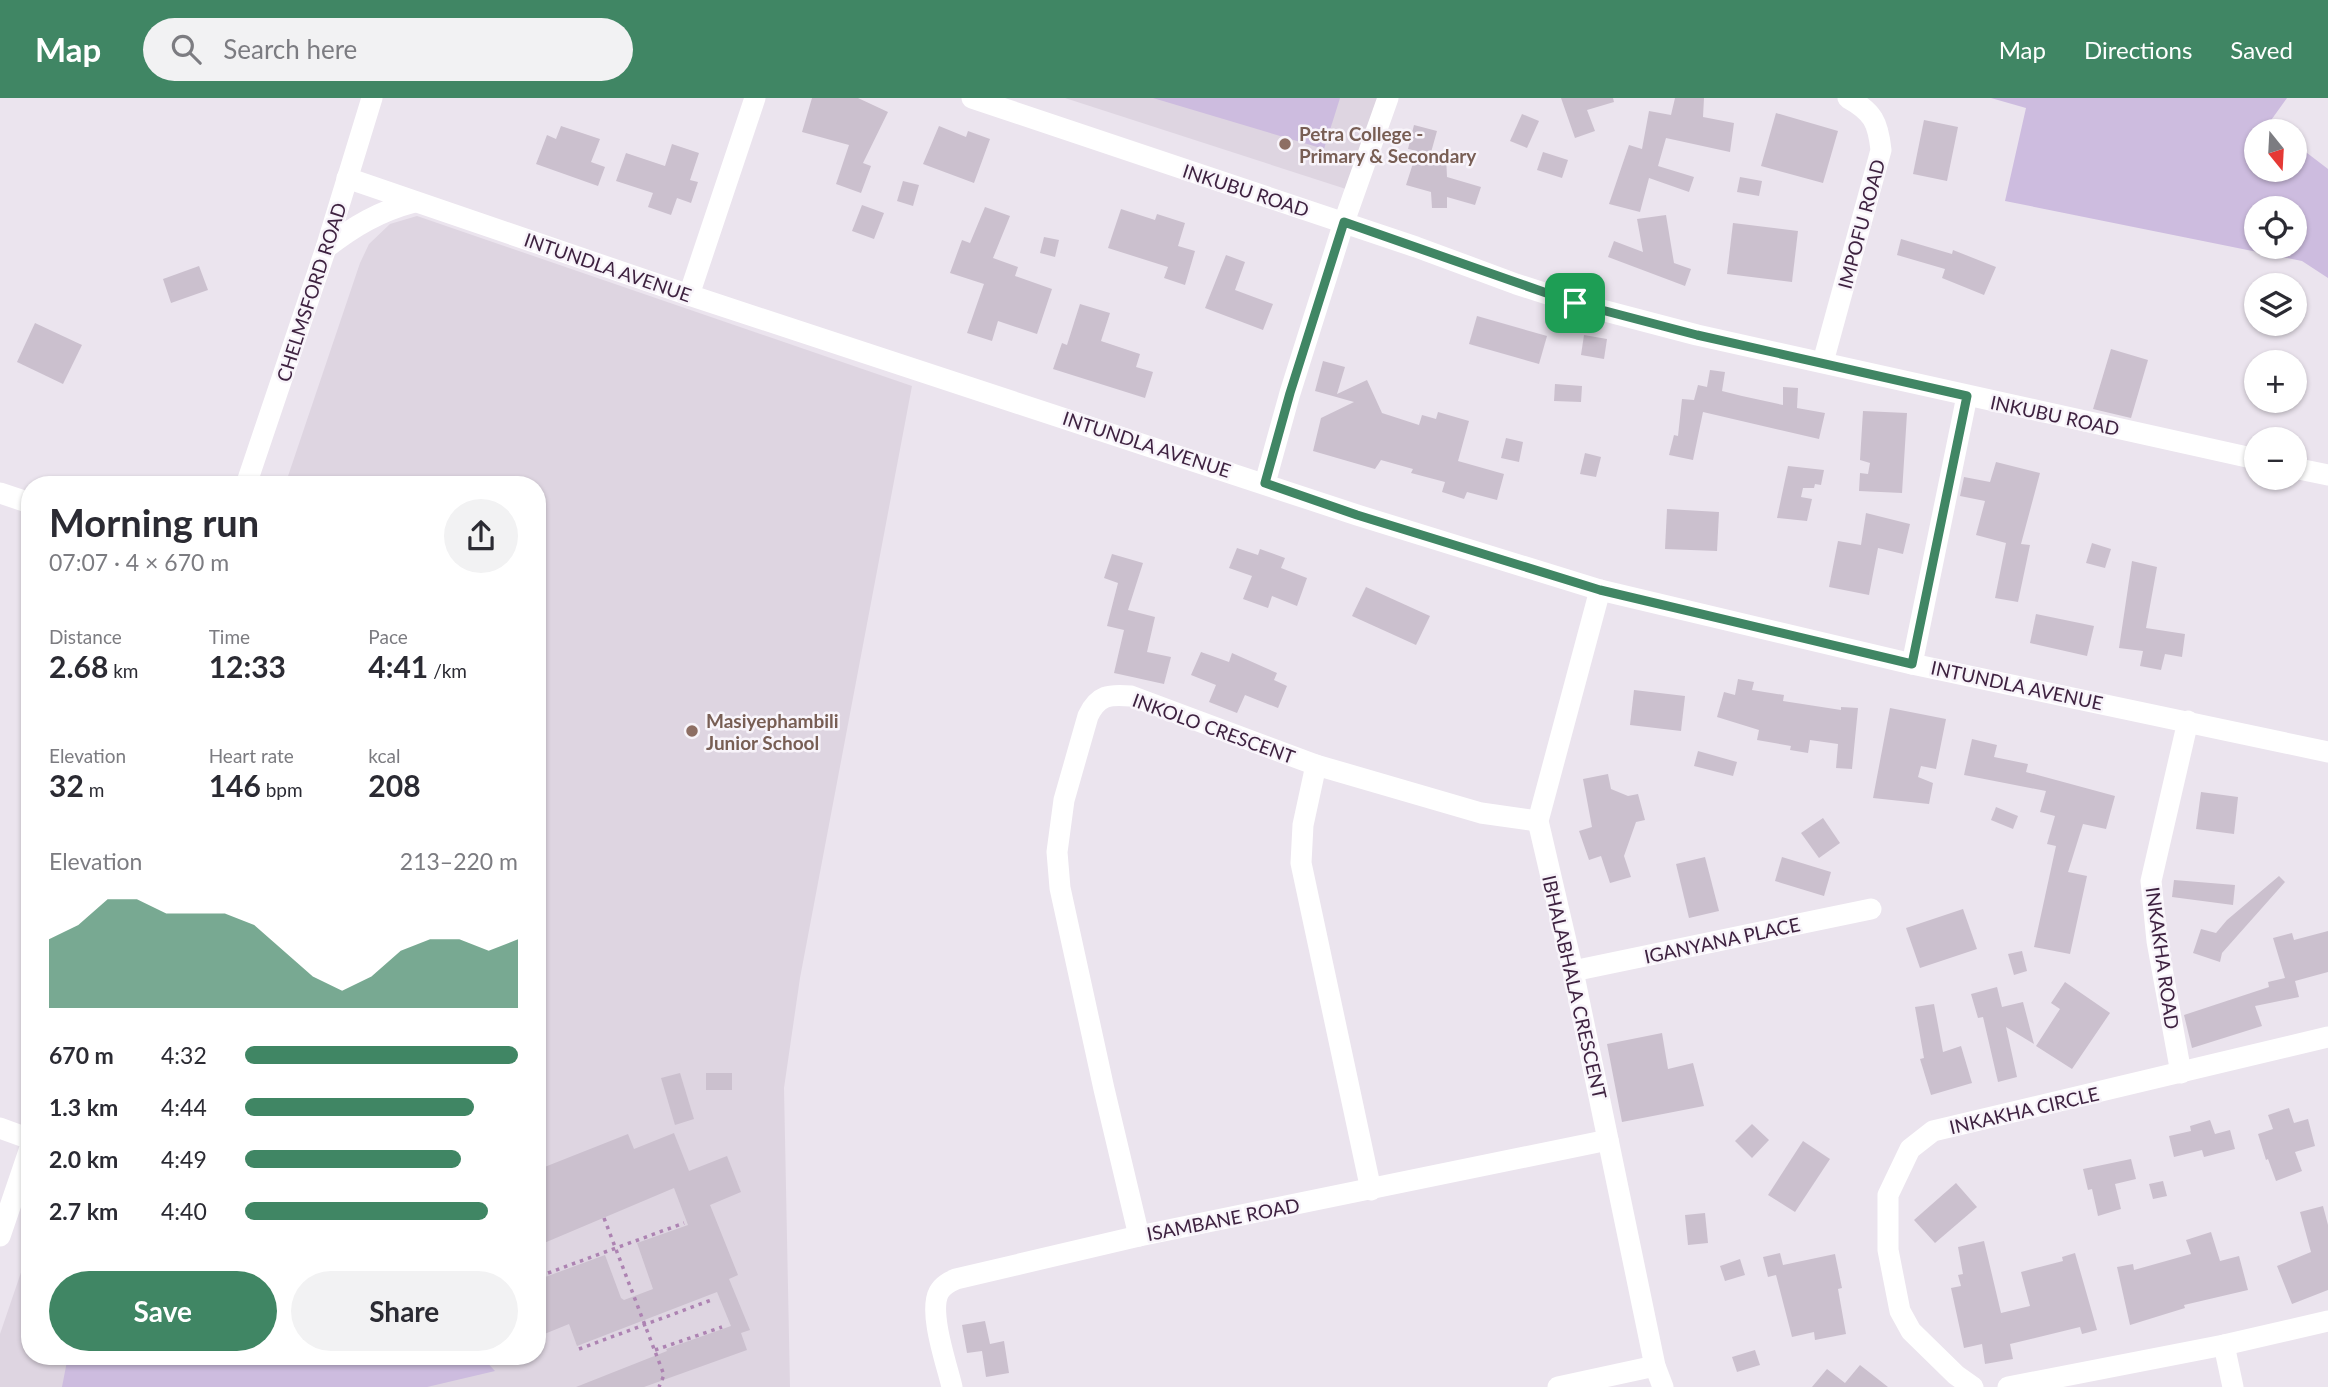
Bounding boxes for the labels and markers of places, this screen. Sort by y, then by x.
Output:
place label: Petra College - Primary & Secondary [1299,122,1477,167]
marker: Petra College - Primary & Secondary [1277,136,1293,152]
pin [1545,273,1605,333]
place label: Masiyephambili Junior School [706,709,839,754]
marker: Masiyephambili Junior School [684,723,700,739]

